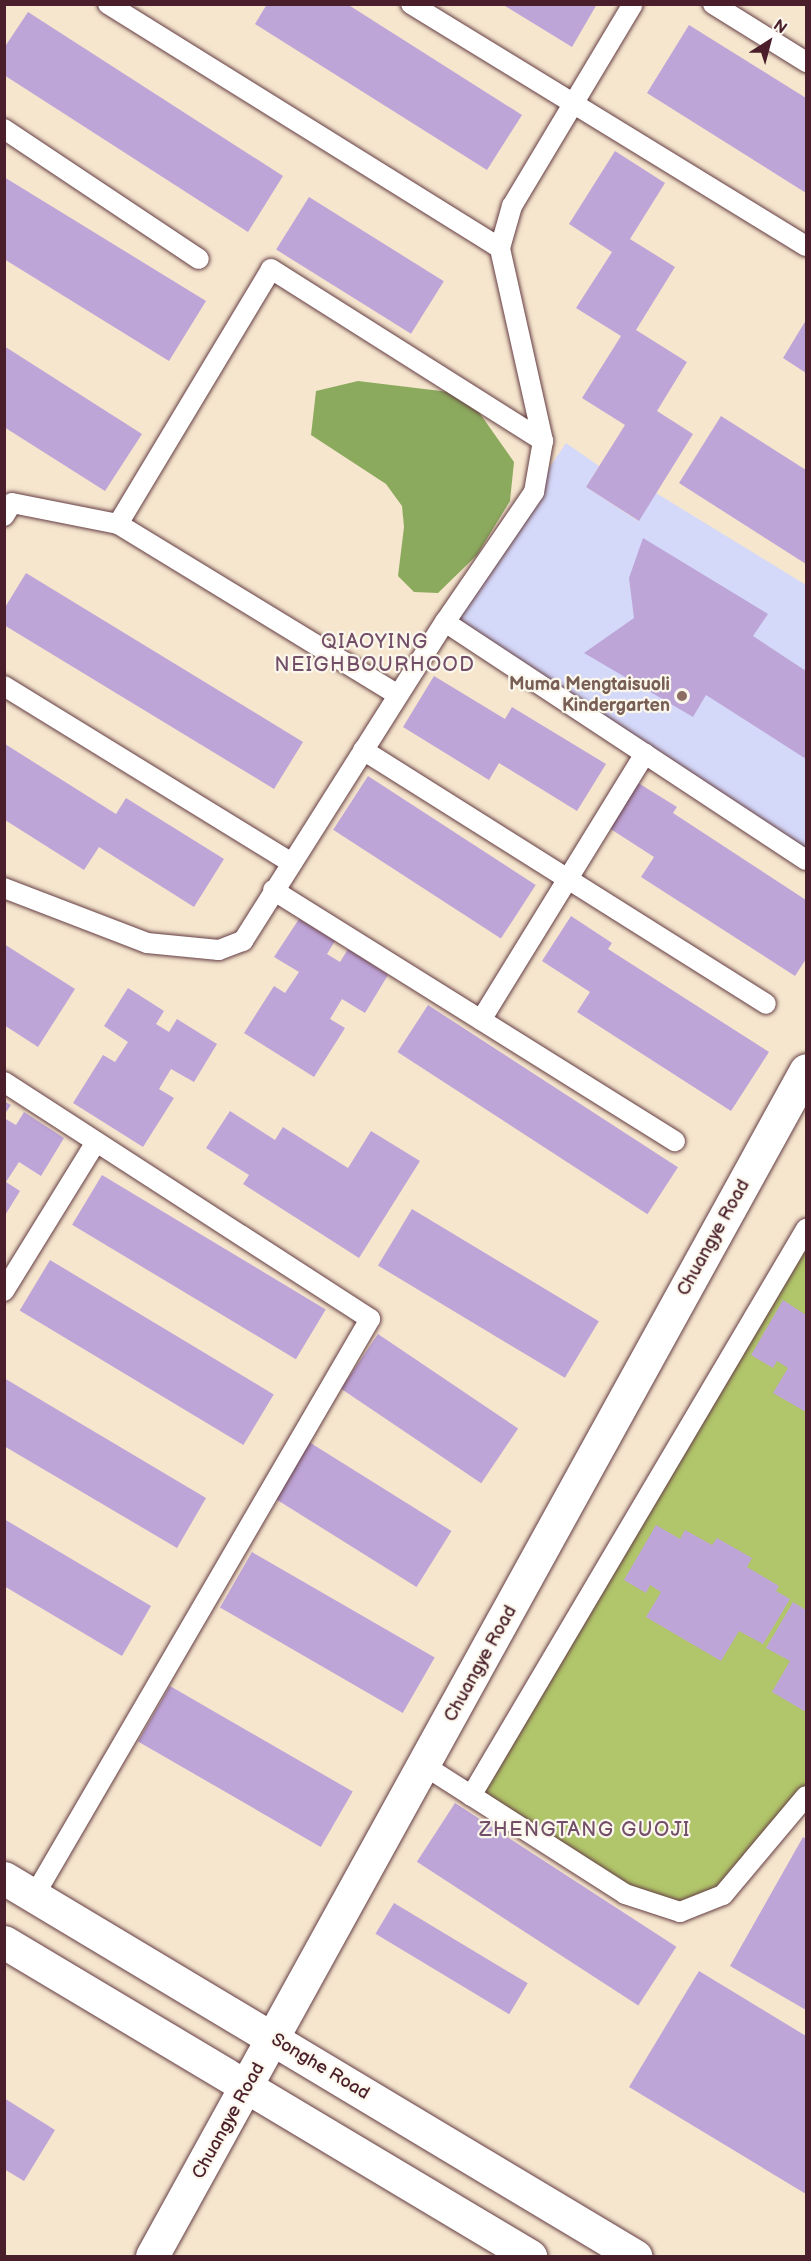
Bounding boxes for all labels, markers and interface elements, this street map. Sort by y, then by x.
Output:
north arrow [739,12,799,72]
text: N [769,16,790,38]
district label: QIAOYING NEIGHBOURHOOD [275,630,475,677]
place label: Muma Mengtaisuoli Kindergarten [509,675,670,718]
marker: Muma Mengtaisuoli Kindergarten [675,689,689,703]
street label: Chuangye Road [673,1176,755,1300]
street label: Chuangye Road [440,1602,522,1726]
district label: ZHENGTANG GUOJI [479,1818,691,1842]
street label: Songhe Road [267,2029,373,2105]
street label: Chuangye Road [188,2059,270,2183]

